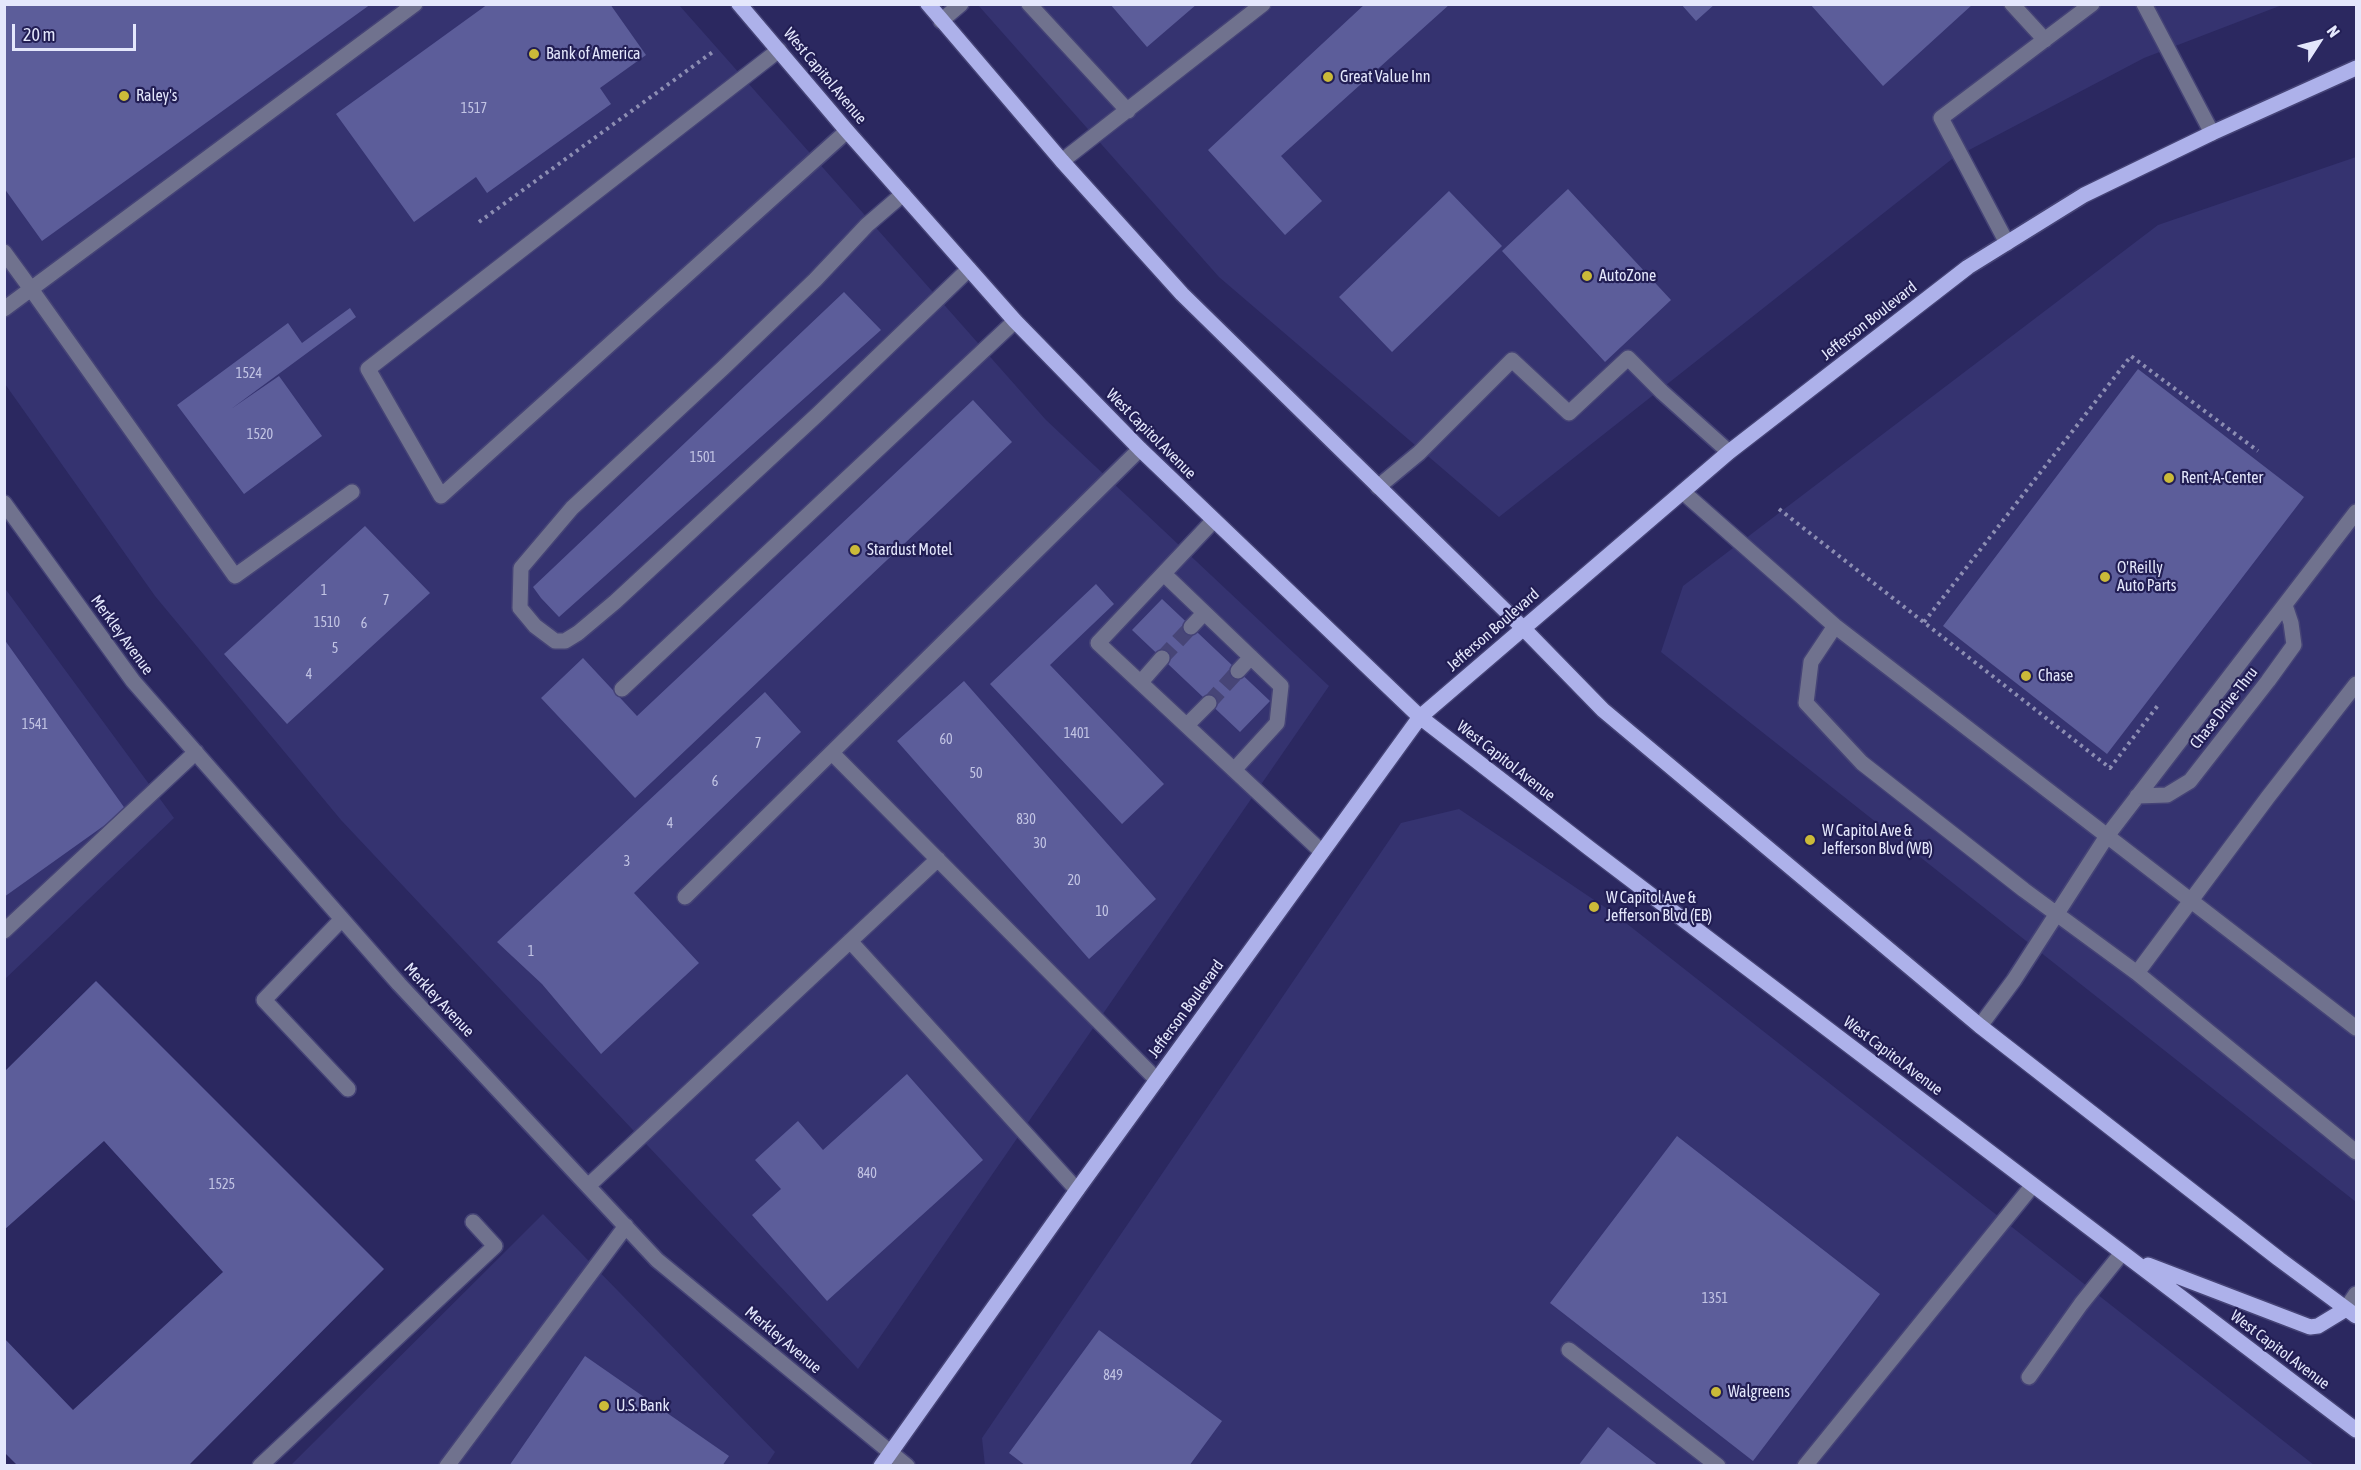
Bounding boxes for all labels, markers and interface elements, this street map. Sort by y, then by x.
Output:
scale bar [15,12,140,50]
north arrow [2289,12,2349,72]
text: N [2323,22,2344,41]
text: 20 m [23,24,55,45]
street label: West Capitol Avenue [779,24,871,128]
place label: Bank of America [546,44,641,64]
marker: Bank of America [527,47,541,61]
place label: Great Value Inn [1340,67,1431,87]
marker: Great Value Inn [1321,70,1335,84]
place label: Raley's [136,86,177,106]
marker: Raley's [117,89,131,103]
house number: 1517 [461,101,487,117]
place label: AutoZone [1599,266,1656,286]
marker: AutoZone [1580,269,1594,283]
street label: Jefferson Boulevard [1817,278,1921,364]
house number: 1524 [236,366,262,382]
street label: West Capitol Avenue [1102,385,1200,483]
house number: 1520 [247,427,273,443]
house number: 1501 [690,450,716,466]
place label: Rent-A-Center [2181,468,2263,488]
marker: Rent-A-Center [2162,471,2176,485]
place label: Stardust Motel [867,540,952,560]
marker: Stardust Motel [848,543,862,557]
place label: O'Reilly Auto Parts [2117,558,2177,596]
marker: O'Reilly Auto Parts [2098,570,2112,584]
house number: 1 [321,583,327,599]
street label: Jefferson Boulevard [1443,585,1543,675]
street label: Merkley Avenue [87,591,157,679]
house number: 7 [383,593,389,609]
house number: 1510 [314,615,340,631]
house number: 6 [361,616,367,632]
house number: 5 [332,641,338,657]
street label: Chase Drive-Thru [2186,663,2262,753]
place label: Chase [2038,666,2073,686]
house number: 4 [306,667,312,683]
marker: Chase [2019,669,2033,683]
house number: 1541 [22,717,48,733]
street label: West Capitol Avenue [1453,717,1559,805]
house number: 1401 [1064,726,1090,742]
house number: 60 [939,732,953,748]
house number: 7 [755,736,761,752]
house number: 50 [969,766,983,782]
house number: 6 [712,774,718,790]
house number: 830 [1016,812,1036,828]
house number: 4 [667,816,673,832]
place label: W Capitol Ave & Jefferson Blvd (WB) [1822,821,1933,859]
marker: W Capitol Ave & Jefferson Blvd (WB) [1803,833,1817,847]
house number: 30 [1033,836,1047,852]
house number: 3 [624,854,630,870]
house number: 20 [1067,873,1081,889]
place label: W Capitol Ave & Jefferson Blvd (EB) [1606,888,1712,926]
marker: W Capitol Ave & Jefferson Blvd (EB) [1587,900,1601,914]
house number: 10 [1095,904,1109,920]
house number: 1 [528,944,534,960]
street label: Jefferson Boulevard [1144,956,1228,1062]
street label: Merkley Avenue [400,959,478,1041]
street label: West Capitol Avenue [1840,1012,1946,1100]
house number: 840 [857,1166,877,1182]
house number: 1525 [209,1177,235,1193]
house number: 1351 [1702,1291,1728,1307]
street label: Merkley Avenue [741,1302,825,1378]
street label: West Capitol Avenue [2227,1306,2333,1394]
house number: 849 [1103,1368,1123,1384]
place label: Walgreens [1728,1382,1790,1402]
marker: Walgreens [1709,1385,1723,1399]
place label: U.S. Bank [616,1396,670,1416]
marker: U.S. Bank [597,1399,611,1413]

